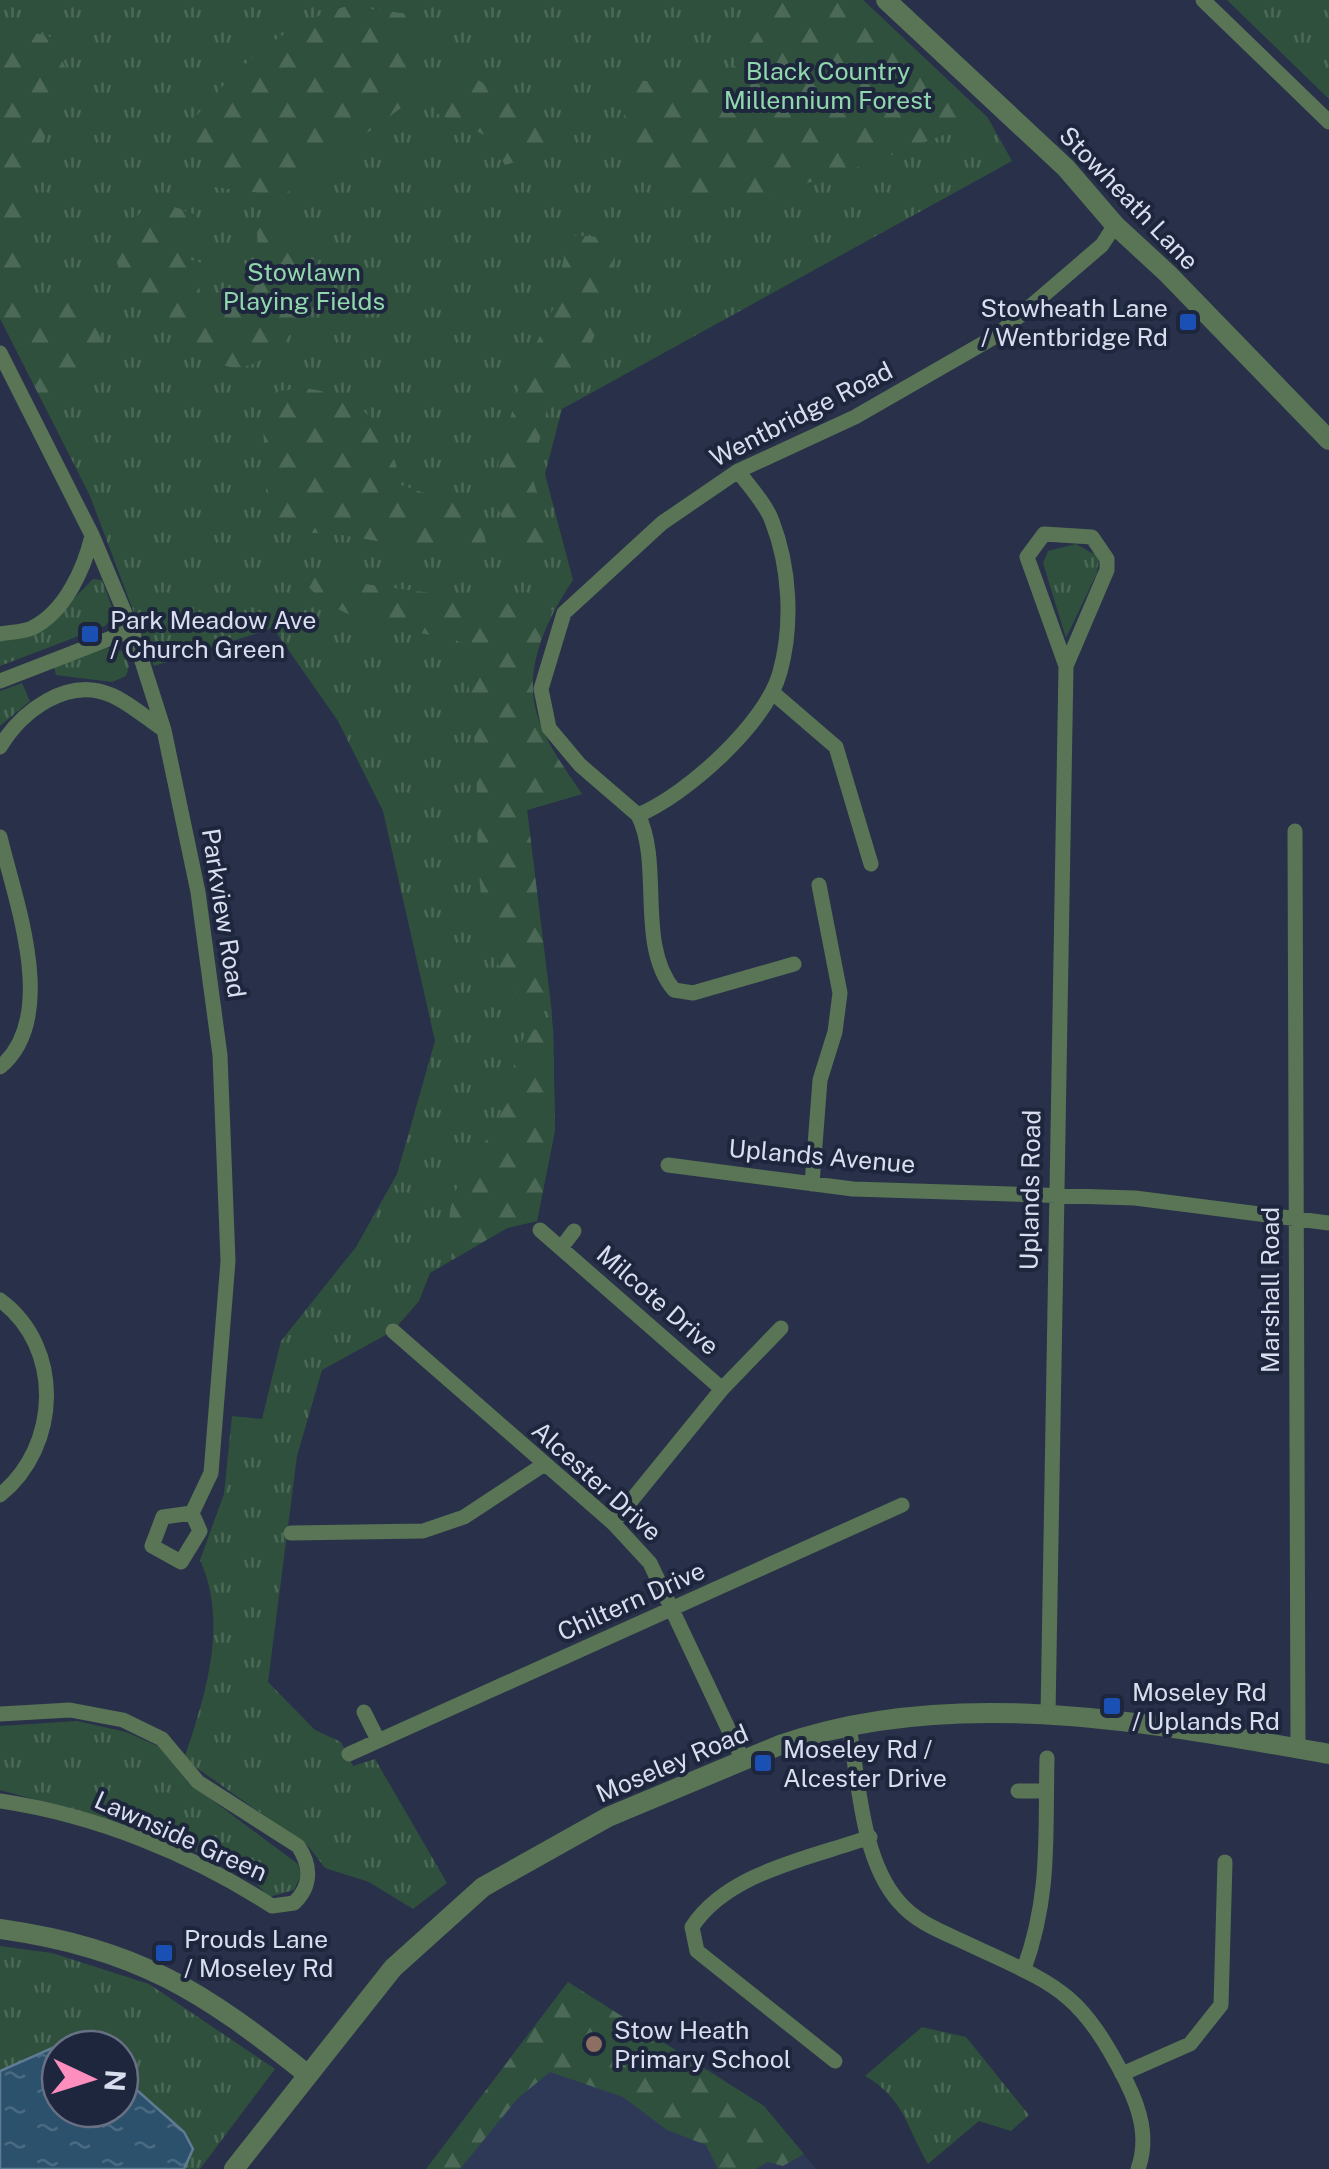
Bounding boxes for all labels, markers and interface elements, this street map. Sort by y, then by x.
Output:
park label: Black Country Millennium Forest [724,56,932,115]
street label: Stowheath Lane [1053,120,1205,276]
park label: Stowlawn Playing Fields [223,257,385,316]
place label: Stowheath Lane / Wentbridge Rd [981,293,1168,352]
marker: Stowheath Lane / Wentbridge Rd [1177,311,1199,333]
street label: Wentbridge Road [705,355,897,473]
place label: Park Meadow Ave / Church Green [110,605,316,664]
marker: Park Meadow Ave / Church Green [79,623,101,645]
street label: Parkview Road [196,826,252,1000]
street label: Uplands Road [1014,1109,1046,1271]
street label: Uplands Avenue [727,1133,917,1179]
street label: Marshall Road [1255,1207,1285,1373]
street label: Milcote Drive [591,1239,725,1361]
street label: Alcester Drive [526,1415,668,1547]
street label: Chiltern Drive [553,1555,709,1647]
place label: Moseley Rd / Uplands Rd [1132,1677,1280,1736]
marker: Moseley Rd / Uplands Rd [1101,1695,1123,1717]
street label: Moseley Road [591,1717,753,1809]
place label: Moseley Rd / Alcester Drive [783,1734,947,1793]
marker: Moseley Rd / Alcester Drive [752,1752,774,1774]
street label: Lawnside Green [90,1785,272,1887]
place label: Prouds Lane / Moseley Rd [184,1924,333,1983]
marker: Prouds Lane / Moseley Rd [153,1942,175,1964]
place label: Stow Heath Primary School [614,2015,791,2074]
north arrow [40,2029,140,2129]
marker: Stow Heath Primary School [583,2033,605,2055]
text: N [98,2069,133,2093]

